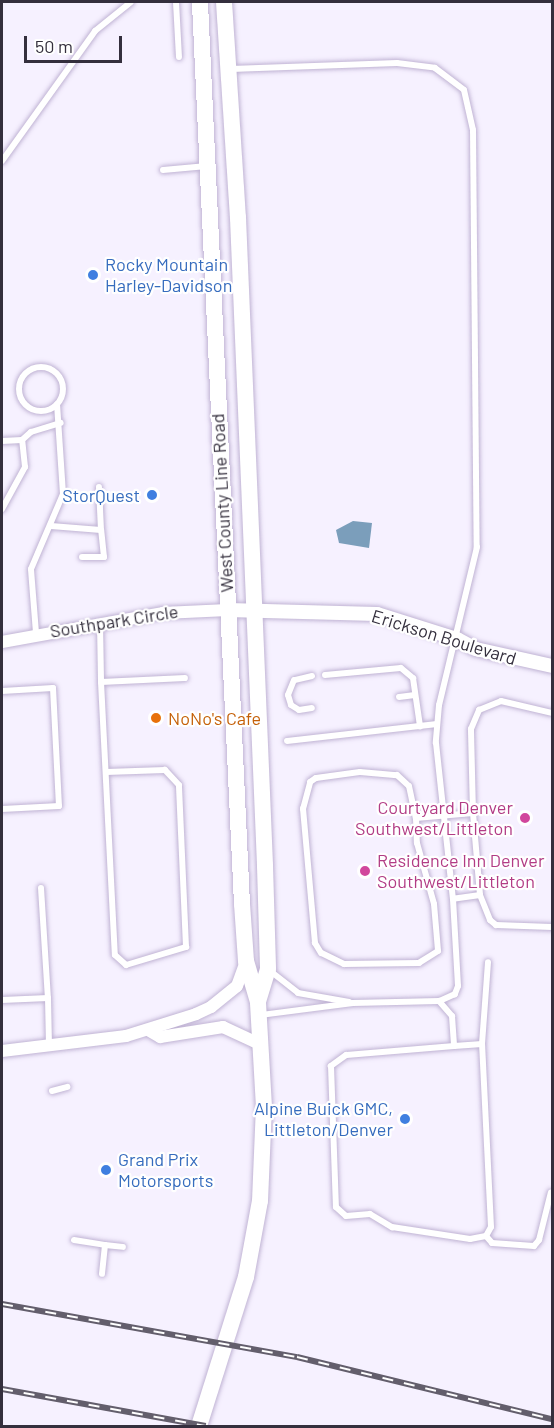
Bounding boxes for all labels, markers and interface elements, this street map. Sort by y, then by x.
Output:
scale bar [27,24,124,62]
text: 50 m [35,35,73,57]
place label: Rocky Mountain Harley-Davidson [105,254,232,296]
marker: Rocky Mountain Harley-Davidson [86,268,100,282]
street label: West County Line Road [207,413,237,593]
place label: StorQuest [62,484,140,506]
marker: StorQuest [145,488,159,502]
street label: Southpark Circle [48,600,180,642]
street label: Erickson Boulevard [369,605,519,669]
place label: NoNo's Cafe [168,707,261,729]
marker: NoNo's Cafe [149,711,163,725]
place label: Courtyard Denver Southwest/Littleton [355,797,513,840]
marker: Courtyard Denver Southwest/Littleton [518,811,532,825]
place label: Residence Inn Denver Southwest/Littleton [377,850,544,892]
marker: Residence Inn Denver Southwest/Littleton [358,864,372,878]
place label: Alpine Buick GMC, Littleton/Denver [254,1098,393,1140]
marker: Alpine Buick GMC, Littleton/Denver [398,1112,412,1126]
place label: Grand Prix Motorsports [118,1149,213,1192]
marker: Grand Prix Motorsports [99,1163,113,1177]

